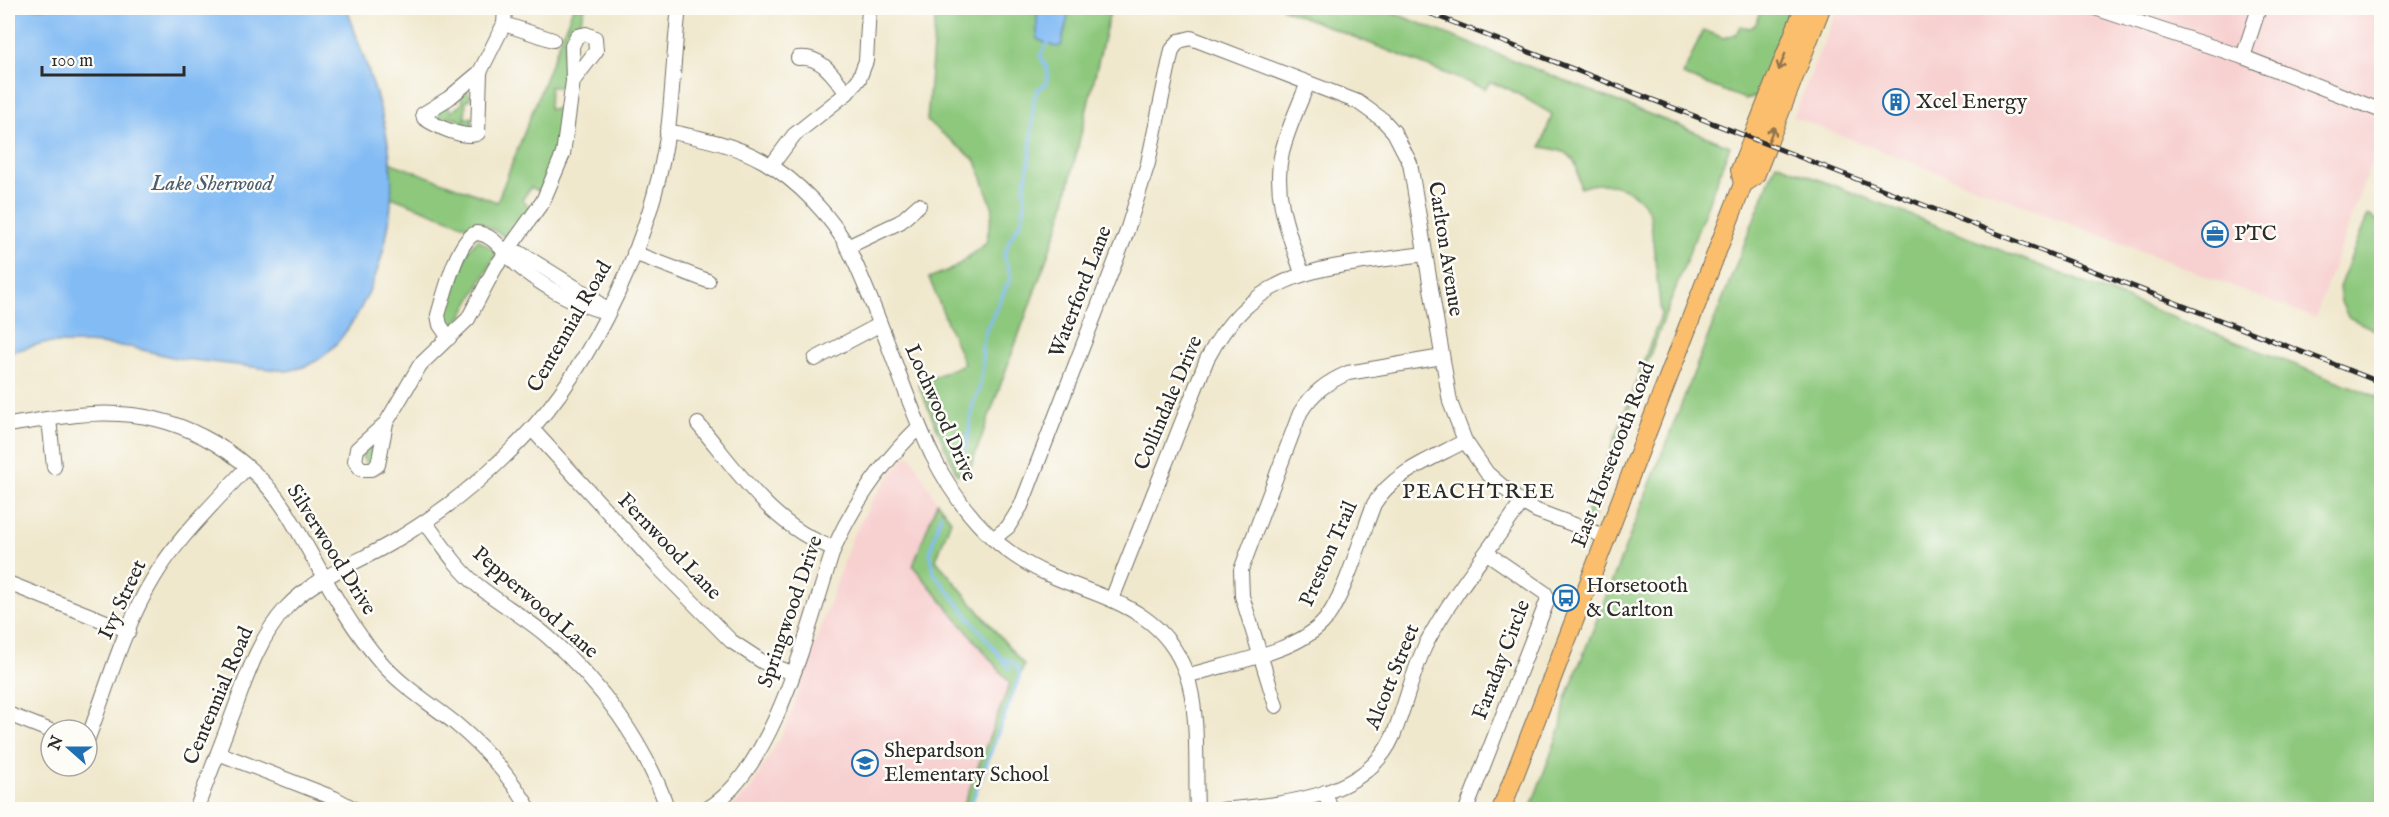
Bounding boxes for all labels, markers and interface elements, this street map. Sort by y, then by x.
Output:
scale bar [42,39,184,77]
text: 100 m [51,50,93,73]
one-way arrow [1776,52,1787,71]
building icon: Xcel Energy [1881,87,1911,117]
place label: Xcel Energy [1916,89,2028,116]
one-way arrow [1766,127,1777,145]
water label: Lake Sherwood [150,170,275,198]
street label: Carlton Avenue [1421,180,1469,319]
office icon: PTC [2200,219,2230,249]
place label: PTC [2234,221,2277,248]
street label: Waterford Lane [1043,222,1119,362]
street label: Centennial Road [521,256,619,398]
street label: Collindale Drive [1129,331,1210,474]
street label: Lochwood Drive [898,340,982,486]
street label: East Horsetooth Road [1566,358,1662,552]
district label: PEACHTREE [1402,478,1556,506]
street label: Silverwood Drive [280,479,382,621]
street label: Fernwood Lane [611,488,727,606]
street label: Preston Trail [1294,497,1364,611]
street label: Springwood Drive [752,532,830,692]
street label: Pepperwood Lane [466,541,604,665]
street label: Ivy Street [93,556,153,644]
place label: Horsetooth & Carlton [1586,573,1688,624]
bus stop icon: Horsetooth & Carlton [1551,583,1581,613]
street label: Faraday Circle [1467,596,1537,724]
street label: Alcott Street [1359,620,1426,735]
street label: Centennial Road [178,622,261,769]
north arrow [39,718,99,778]
text: N [45,733,69,754]
place label: Shepardson Elementary School [884,738,1049,789]
school or university icon: Shepardson Elementary School [850,748,880,778]

